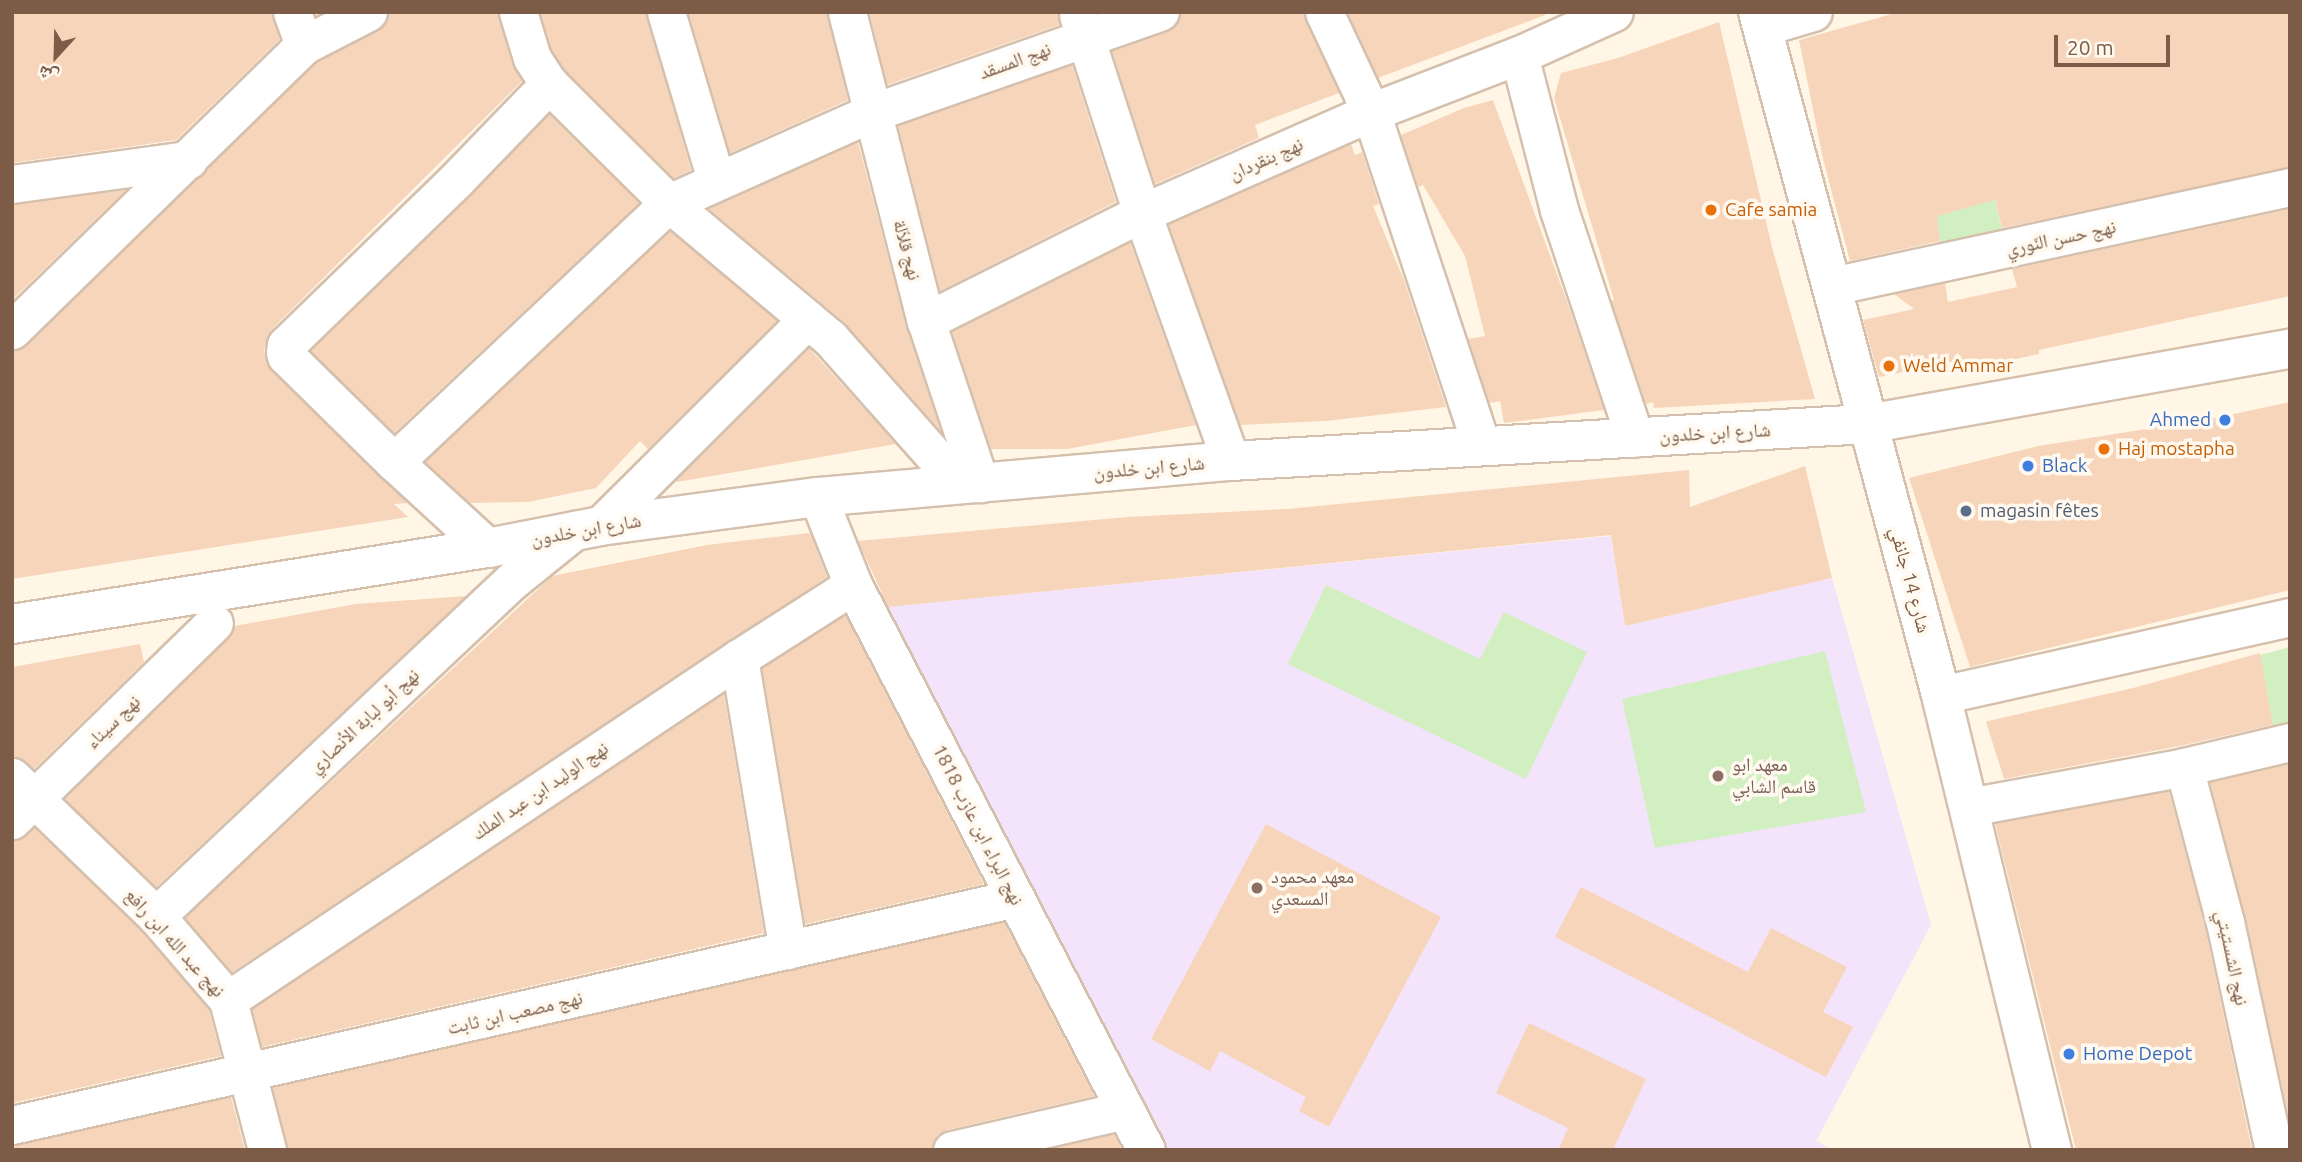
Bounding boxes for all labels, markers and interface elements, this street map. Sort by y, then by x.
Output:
north arrow [21,21,91,91]
scale bar [2057,21,2172,65]
text: 20 m [2067,35,2114,59]
street label: نهج المسقد [976,37,1054,85]
text: ش [35,61,62,89]
street label: نهج بنقردان [1225,133,1307,185]
place label: Cafe samia [1725,199,1817,221]
marker: Cafe samia [1703,202,1719,218]
street label: نهج حسن النّوري [2004,215,2118,261]
street label: نهج قلاّلة [888,217,926,283]
place label: Weld Ammar [1903,355,2013,377]
marker: Weld Ammar [1881,358,1897,374]
place label: Ahmed [2150,409,2211,431]
marker: Ahmed [2217,412,2233,428]
street label: شارع ابن خلدون [1659,419,1771,447]
place label: Haj mostapha [2118,438,2235,460]
marker: Haj mostapha [2096,441,2112,457]
street label: شارع ابن خلدون [1092,452,1206,484]
place label: Black [2042,455,2087,477]
marker: Black [2020,458,2036,474]
place label: magasin fêtes [1980,500,2099,522]
marker: magasin fêtes [1958,503,1974,519]
street label: شارع ابن خلدون [529,509,643,551]
street label: شارع 14 جانفي [1885,525,1935,635]
street label: نهج أبو لبابة الأنصاري [304,664,424,778]
street label: نهج سيناء [81,690,145,754]
street label: نهج الوليد ابن عبد الملك [467,737,613,845]
street label: نهج البراء ابن عازب 1818 [928,741,1028,909]
place label: معهد ابو قاسم الشابي [1732,754,1816,798]
marker: معهد ابو قاسم الشابي [1710,768,1726,784]
place label: معهد محمود المسعدي [1271,866,1354,910]
marker: معهد محمود المسعدي [1249,880,1265,896]
street label: نهج عبد الله ابن رافع [120,884,230,1002]
street label: نهج الشستيتي [2211,908,2253,1008]
street label: نهج مصعب ابن ثابت [445,986,585,1040]
place label: Home Depot [2083,1043,2192,1065]
marker: Home Depot [2061,1046,2077,1062]

